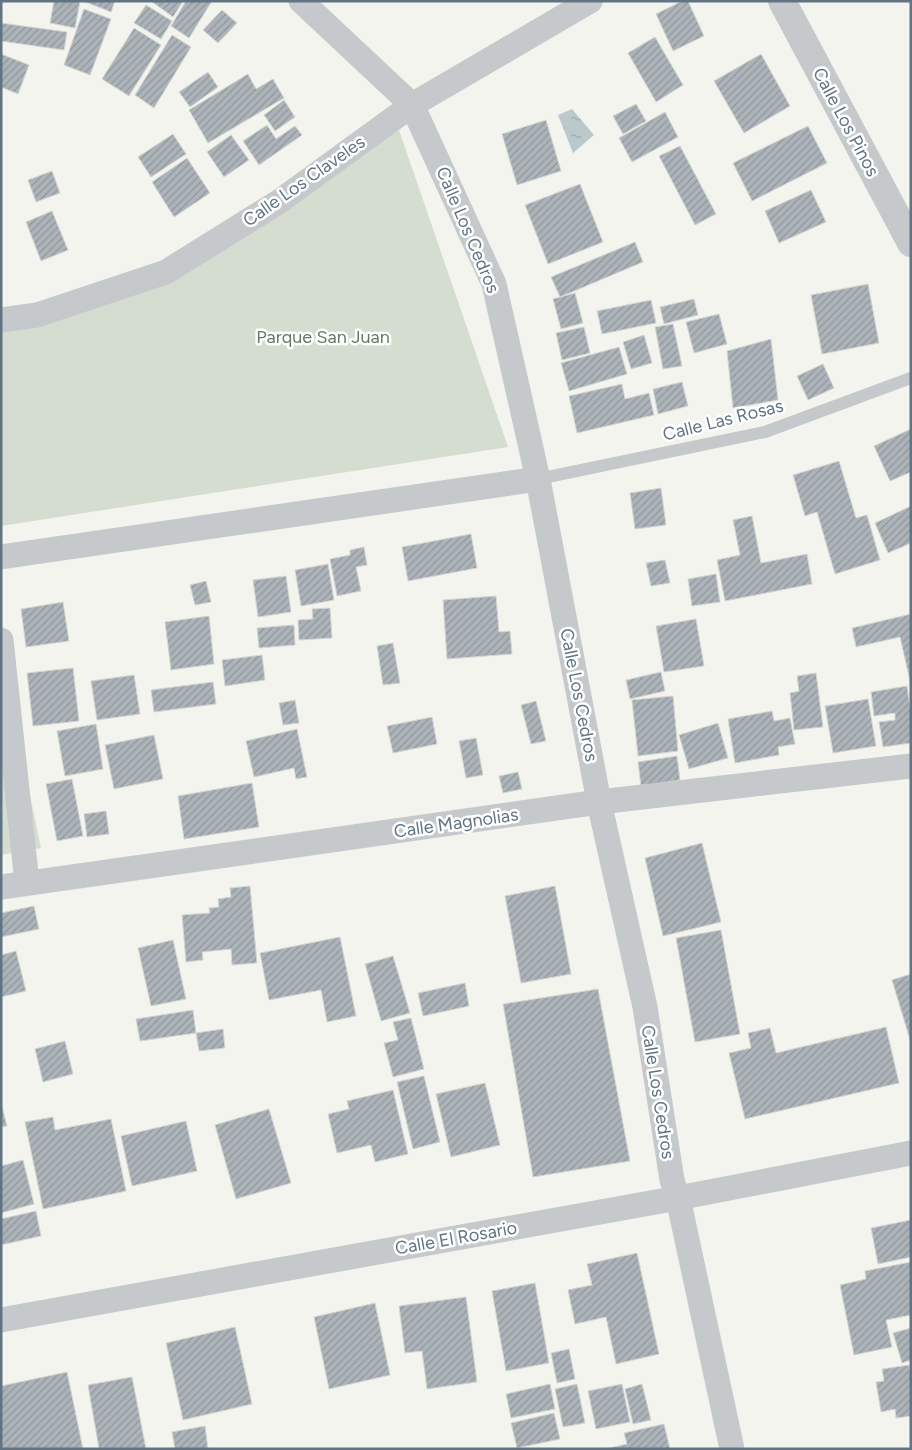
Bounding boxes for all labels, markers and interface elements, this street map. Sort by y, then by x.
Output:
street label: Calle Los Pinos [808,64,884,180]
street label: Calle Los Claveles [239,131,369,231]
street label: Calle Los Cedros [431,163,505,297]
park label: Parque San Juan [256,326,390,348]
street label: Calle Las Rosas [660,394,786,446]
street label: Calle Los Cedros [555,627,603,763]
street label: Calle Magnolias [392,803,520,843]
street label: Calle Los Cedros [637,1023,679,1161]
street label: Calle El Rosario [393,1216,519,1260]

